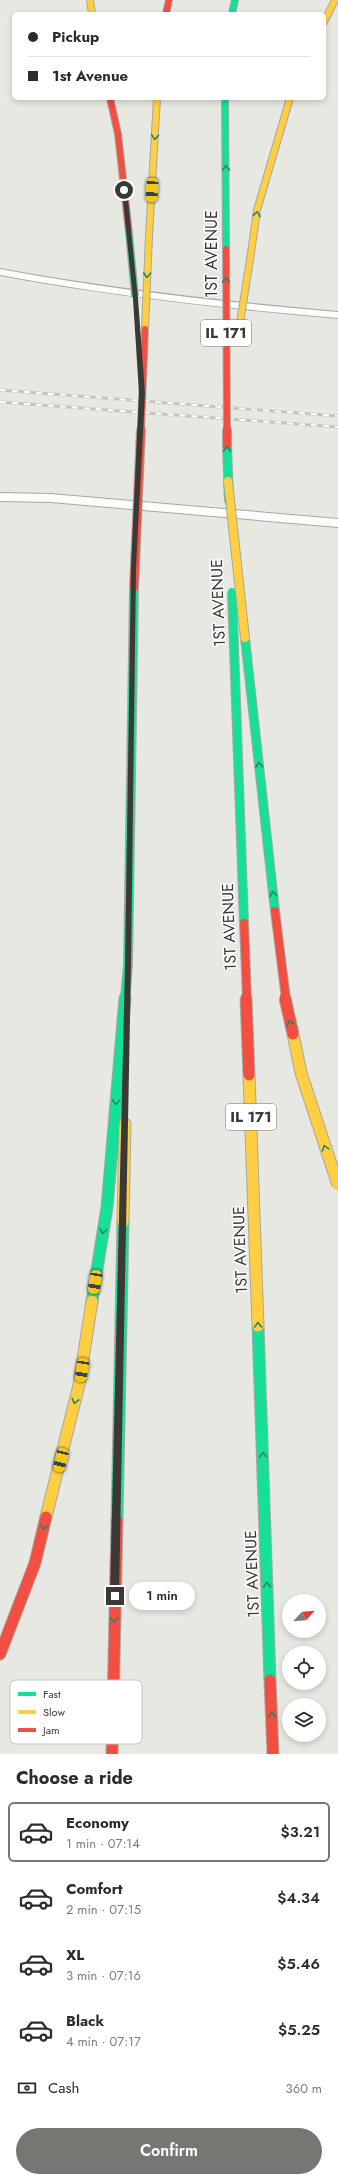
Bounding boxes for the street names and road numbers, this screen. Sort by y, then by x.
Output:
street label: 1ST AVENUE [200,210,223,298]
road number: IL 171 [201,320,251,346]
street label: 1ST AVENUE [205,559,231,647]
street label: 1ST AVENUE [216,883,242,971]
road number: IL 171 [226,1104,276,1130]
street label: 1ST AVENUE [227,1206,253,1294]
street label: 1ST AVENUE [239,1530,265,1618]

